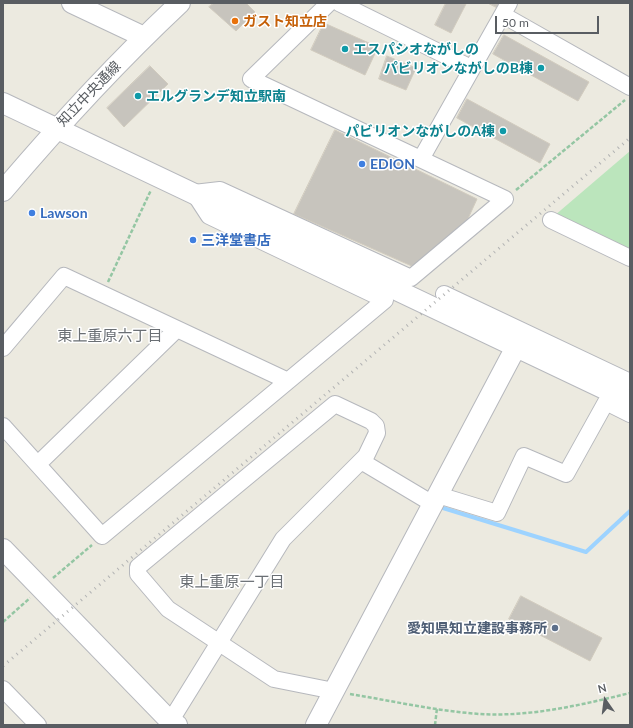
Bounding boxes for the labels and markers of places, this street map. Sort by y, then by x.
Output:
place label: ガスト知立店 [243,13,327,29]
marker: ガスト知立店 [230,16,240,26]
place label: エスパシオながしの [353,41,479,57]
marker: エスパシオながしの [340,44,350,54]
place label: パビリオンながしのB棟 [384,60,533,76]
marker: パビリオンながしのB棟 [536,63,546,73]
place label: エルグランデ知立駅南 [146,88,286,104]
marker: エルグランデ知立駅南 [133,91,143,101]
place label: パビリオンながしのA棟 [345,123,495,139]
marker: パビリオンながしのA棟 [498,126,508,136]
place label: EDION [370,156,415,172]
marker: EDION [357,159,367,169]
place label: Lawson [40,205,88,221]
marker: Lawson [27,208,37,218]
place label: 三洋堂書店 [201,232,271,248]
marker: 三洋堂書店 [188,235,198,245]
place label: 愛知県知立建設事務所 [407,620,547,636]
marker: 愛知県知立建設事務所 [550,623,560,633]

